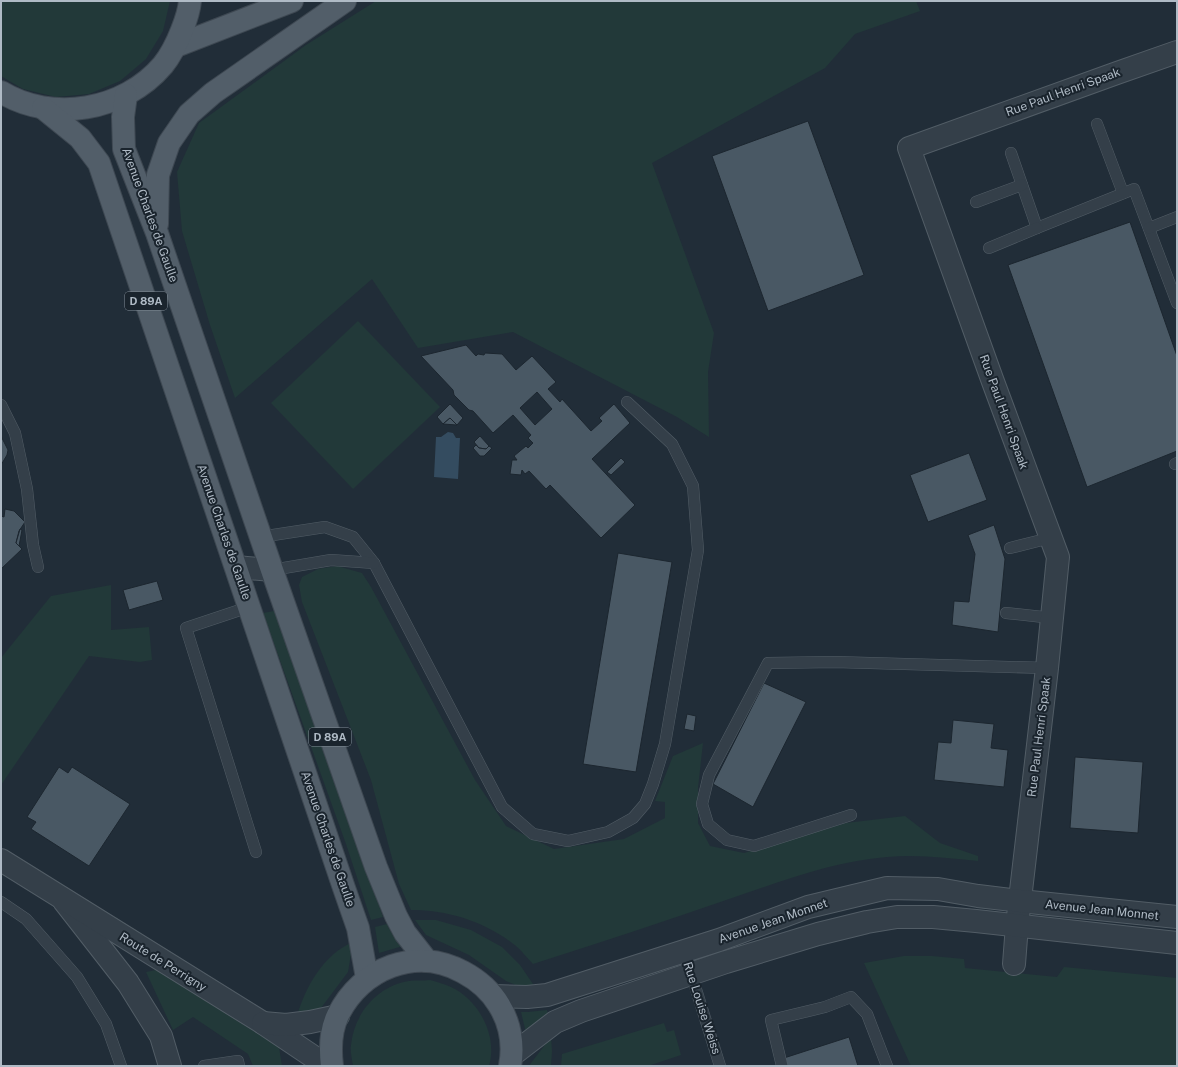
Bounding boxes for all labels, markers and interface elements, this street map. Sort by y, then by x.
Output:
street label: Rue Paul Henri Spaak [1004,65,1122,119]
street label: Avenue Charles de Gaulle [119,146,181,284]
road number: D 89A [125,292,167,310]
street label: Rue Paul Henri Spaak [977,353,1031,471]
street label: Avenue Charles de Gaulle [194,462,254,602]
street label: Rue Paul Henri Spaak [1025,676,1053,798]
road number: D 89A [309,728,351,746]
street label: Avenue Charles de Gaulle [298,769,358,909]
street label: Avenue Jean Monnet [717,896,830,946]
street label: Avenue Jean Monnet [1044,897,1160,923]
street label: Route de Perrigny [117,930,209,995]
street label: Rue Louise Weiss [680,960,724,1056]

